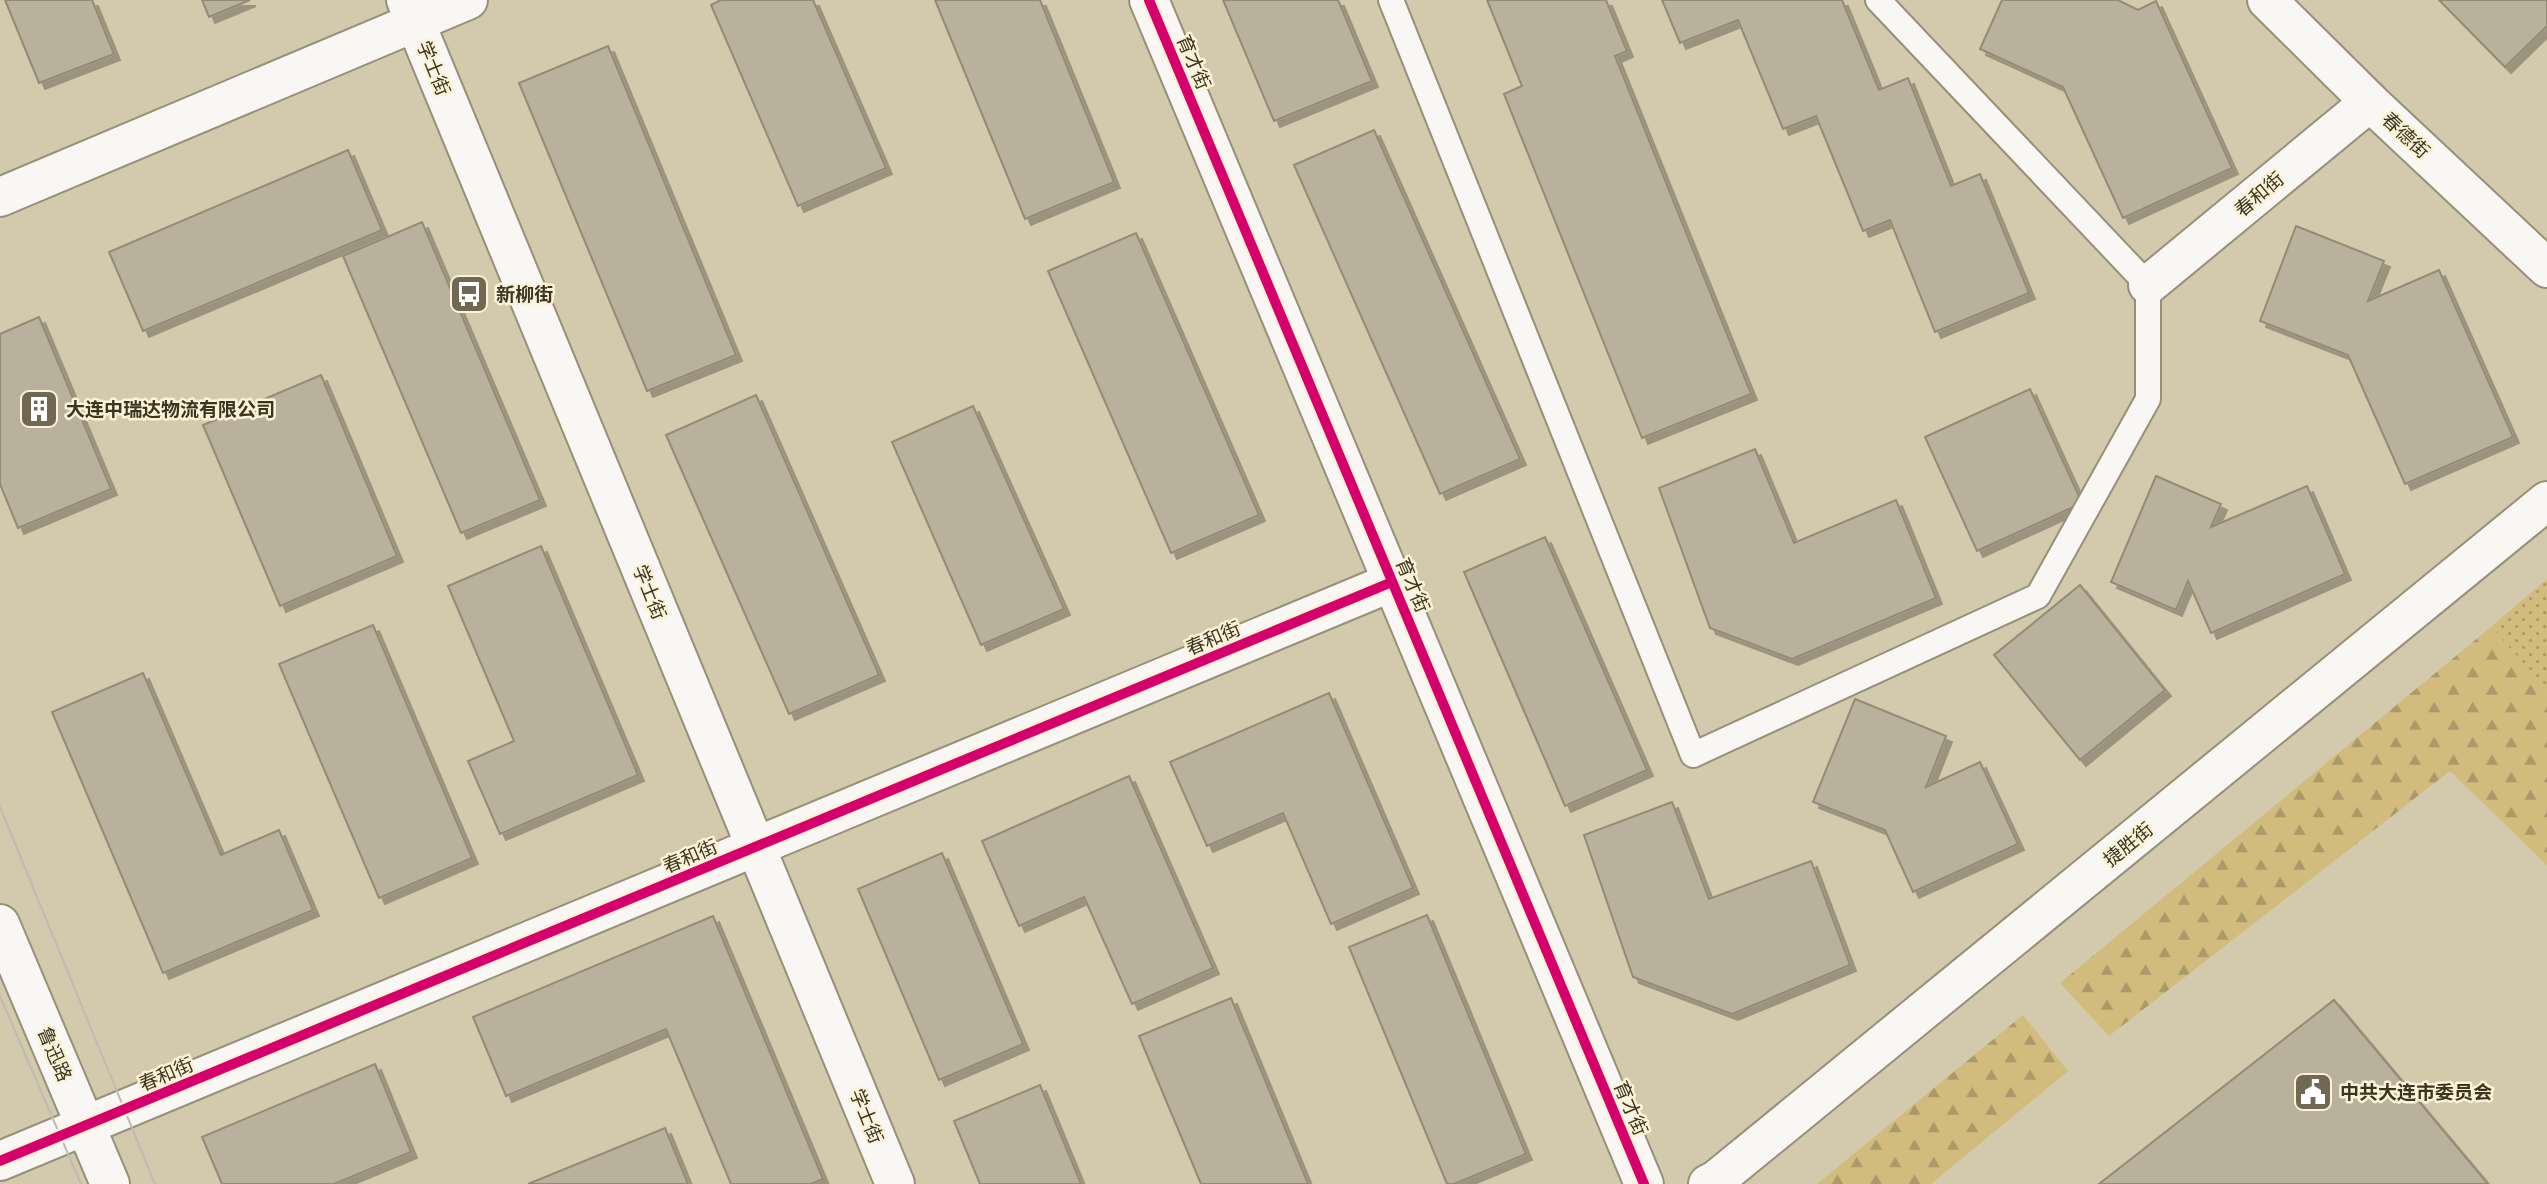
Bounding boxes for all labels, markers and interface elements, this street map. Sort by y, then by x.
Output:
street label: 育才街 [1172,31,1216,93]
street label: 学士街 [412,37,456,99]
street label: 春德街 [2377,107,2435,163]
street label: 春和街 [2229,166,2289,222]
bus stop icon: 新柳街 [448,273,490,315]
place label: 新柳街 [496,282,553,306]
building icon: 大连中瑞达物流有限公司 [18,388,60,430]
place label: 大连中瑞达物流有限公司 [66,397,275,421]
street label: 育才街 [1391,554,1435,616]
street label: 学士街 [628,561,672,623]
street label: 春和街 [1182,616,1244,660]
street label: 捷胜街 [2098,817,2158,871]
street label: 春和街 [659,834,721,878]
street label: 鲁迅路 [33,1023,77,1085]
street label: 春和街 [135,1052,197,1096]
public building icon: 中共大连市委员会 [2292,1071,2334,1113]
street label: 育才街 [1609,1077,1653,1139]
place label: 中共大连市委员会 [2340,1080,2492,1104]
street label: 学士街 [845,1085,889,1147]

